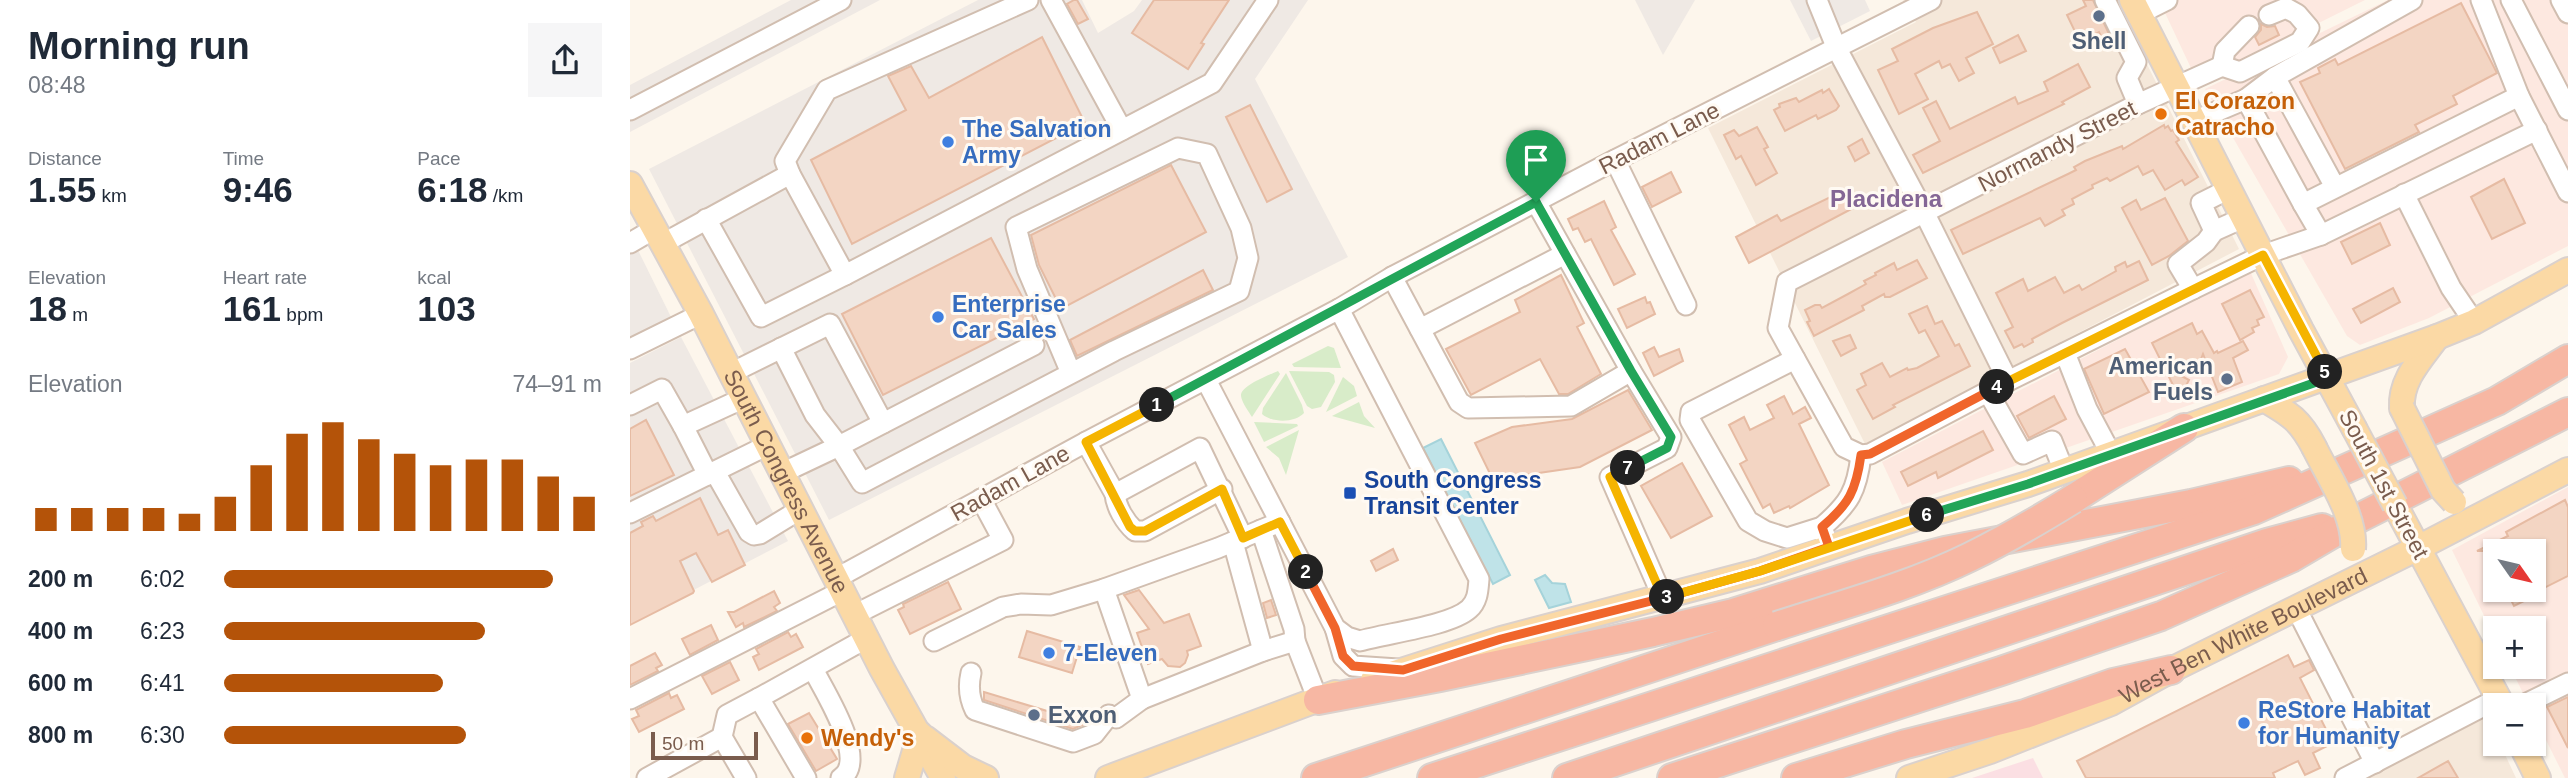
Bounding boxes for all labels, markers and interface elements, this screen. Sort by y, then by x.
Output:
marker: Shell [2091,8,2107,24]
button: share [528,23,602,97]
text: Morning run [28,25,250,67]
place label: Shell [2072,28,2126,54]
text: 08:48 [28,72,86,98]
place label: El Corazon Catracho [2175,88,2295,140]
street label: Normandy Street [1974,95,2141,197]
street label: Radam Lane [1594,97,1724,179]
marker: El Corazon Catracho [2153,106,2169,122]
place label: The Salvation Army [962,116,1112,168]
pin [1506,130,1566,202]
marker: The Salvation Army [940,134,956,150]
icon: arrive [1517,141,1555,179]
text: Distance [28,148,102,169]
text: Time [223,148,264,169]
text: Pace [417,148,461,169]
text: 1.55 [28,170,96,209]
text: 9:46 [223,170,293,209]
text: 6:18 [417,170,487,209]
text: km [96,185,127,206]
text: /km [487,185,523,206]
district label: Placidena [1830,185,1943,212]
text: Elevation [28,267,106,288]
text: Heart rate [223,267,307,288]
text: kcal [417,267,451,288]
text: 18 [28,289,67,328]
text: 161 [223,289,281,328]
text: 103 [417,289,476,328]
place label: Enterprise Car Sales [952,291,1066,343]
text: m [67,304,88,325]
text: bpm [281,304,323,325]
marker: Enterprise Car Sales [930,309,946,325]
place label: American Fuels [2108,353,2213,405]
pin: 5 [2308,354,2342,390]
text: 5 [2319,361,2330,382]
street label: South Congress Avenue [718,365,854,598]
pin: 4 [1980,370,2014,404]
text: Elevation [28,371,123,397]
text: 74–91 m [512,371,602,397]
marker: American Fuels [2219,371,2235,387]
text: 4 [1991,376,2002,397]
pin: 1 [1140,388,1174,422]
text: 1 [1151,394,1162,415]
street label: South 1st Street [2334,405,2434,563]
street label: Radam Lane [946,440,1074,526]
pin: 7 [1611,450,1646,486]
text: 7 [1622,457,1633,478]
place label: South Congress Transit Center [1364,467,1542,519]
marker: South Congress Transit Center [1342,485,1358,501]
pin: 6 [1910,498,1944,532]
text: 6 [1921,504,1932,525]
north arrow [2483,539,2546,602]
map controls [2483,539,2546,756]
pin: 2 [1288,554,1324,590]
text: 2 [1300,561,1311,582]
street label: West Ben White Boulevard [2115,562,2372,709]
text: 200 m [28,566,93,592]
text: 6:02 [140,566,185,592]
pin: 3 [1650,580,1684,614]
text: 3 [1661,586,1672,607]
button: + [2483,616,2546,679]
text: 400 m [28,618,93,644]
text: 6:23 [140,618,185,644]
place label: 7-Eleven [1063,640,1158,666]
marker: 7-Eleven [1041,645,1057,661]
text: 600 m [28,670,93,696]
text: 6:41 [140,670,185,696]
button: − [2483,693,2546,756]
place label: ReStore Habitat for Humanity [2258,697,2431,749]
place label: Exxon [1048,702,1117,728]
marker: Exxon [1026,707,1042,723]
marker: ReStore Habitat for Humanity [2236,715,2252,731]
text: 800 m [28,722,93,748]
text: 6:30 [140,722,185,748]
place label: Wendy's [821,725,914,751]
scale bar [651,729,758,761]
marker: Wendy's [799,730,815,746]
text: 50 m [662,733,704,754]

